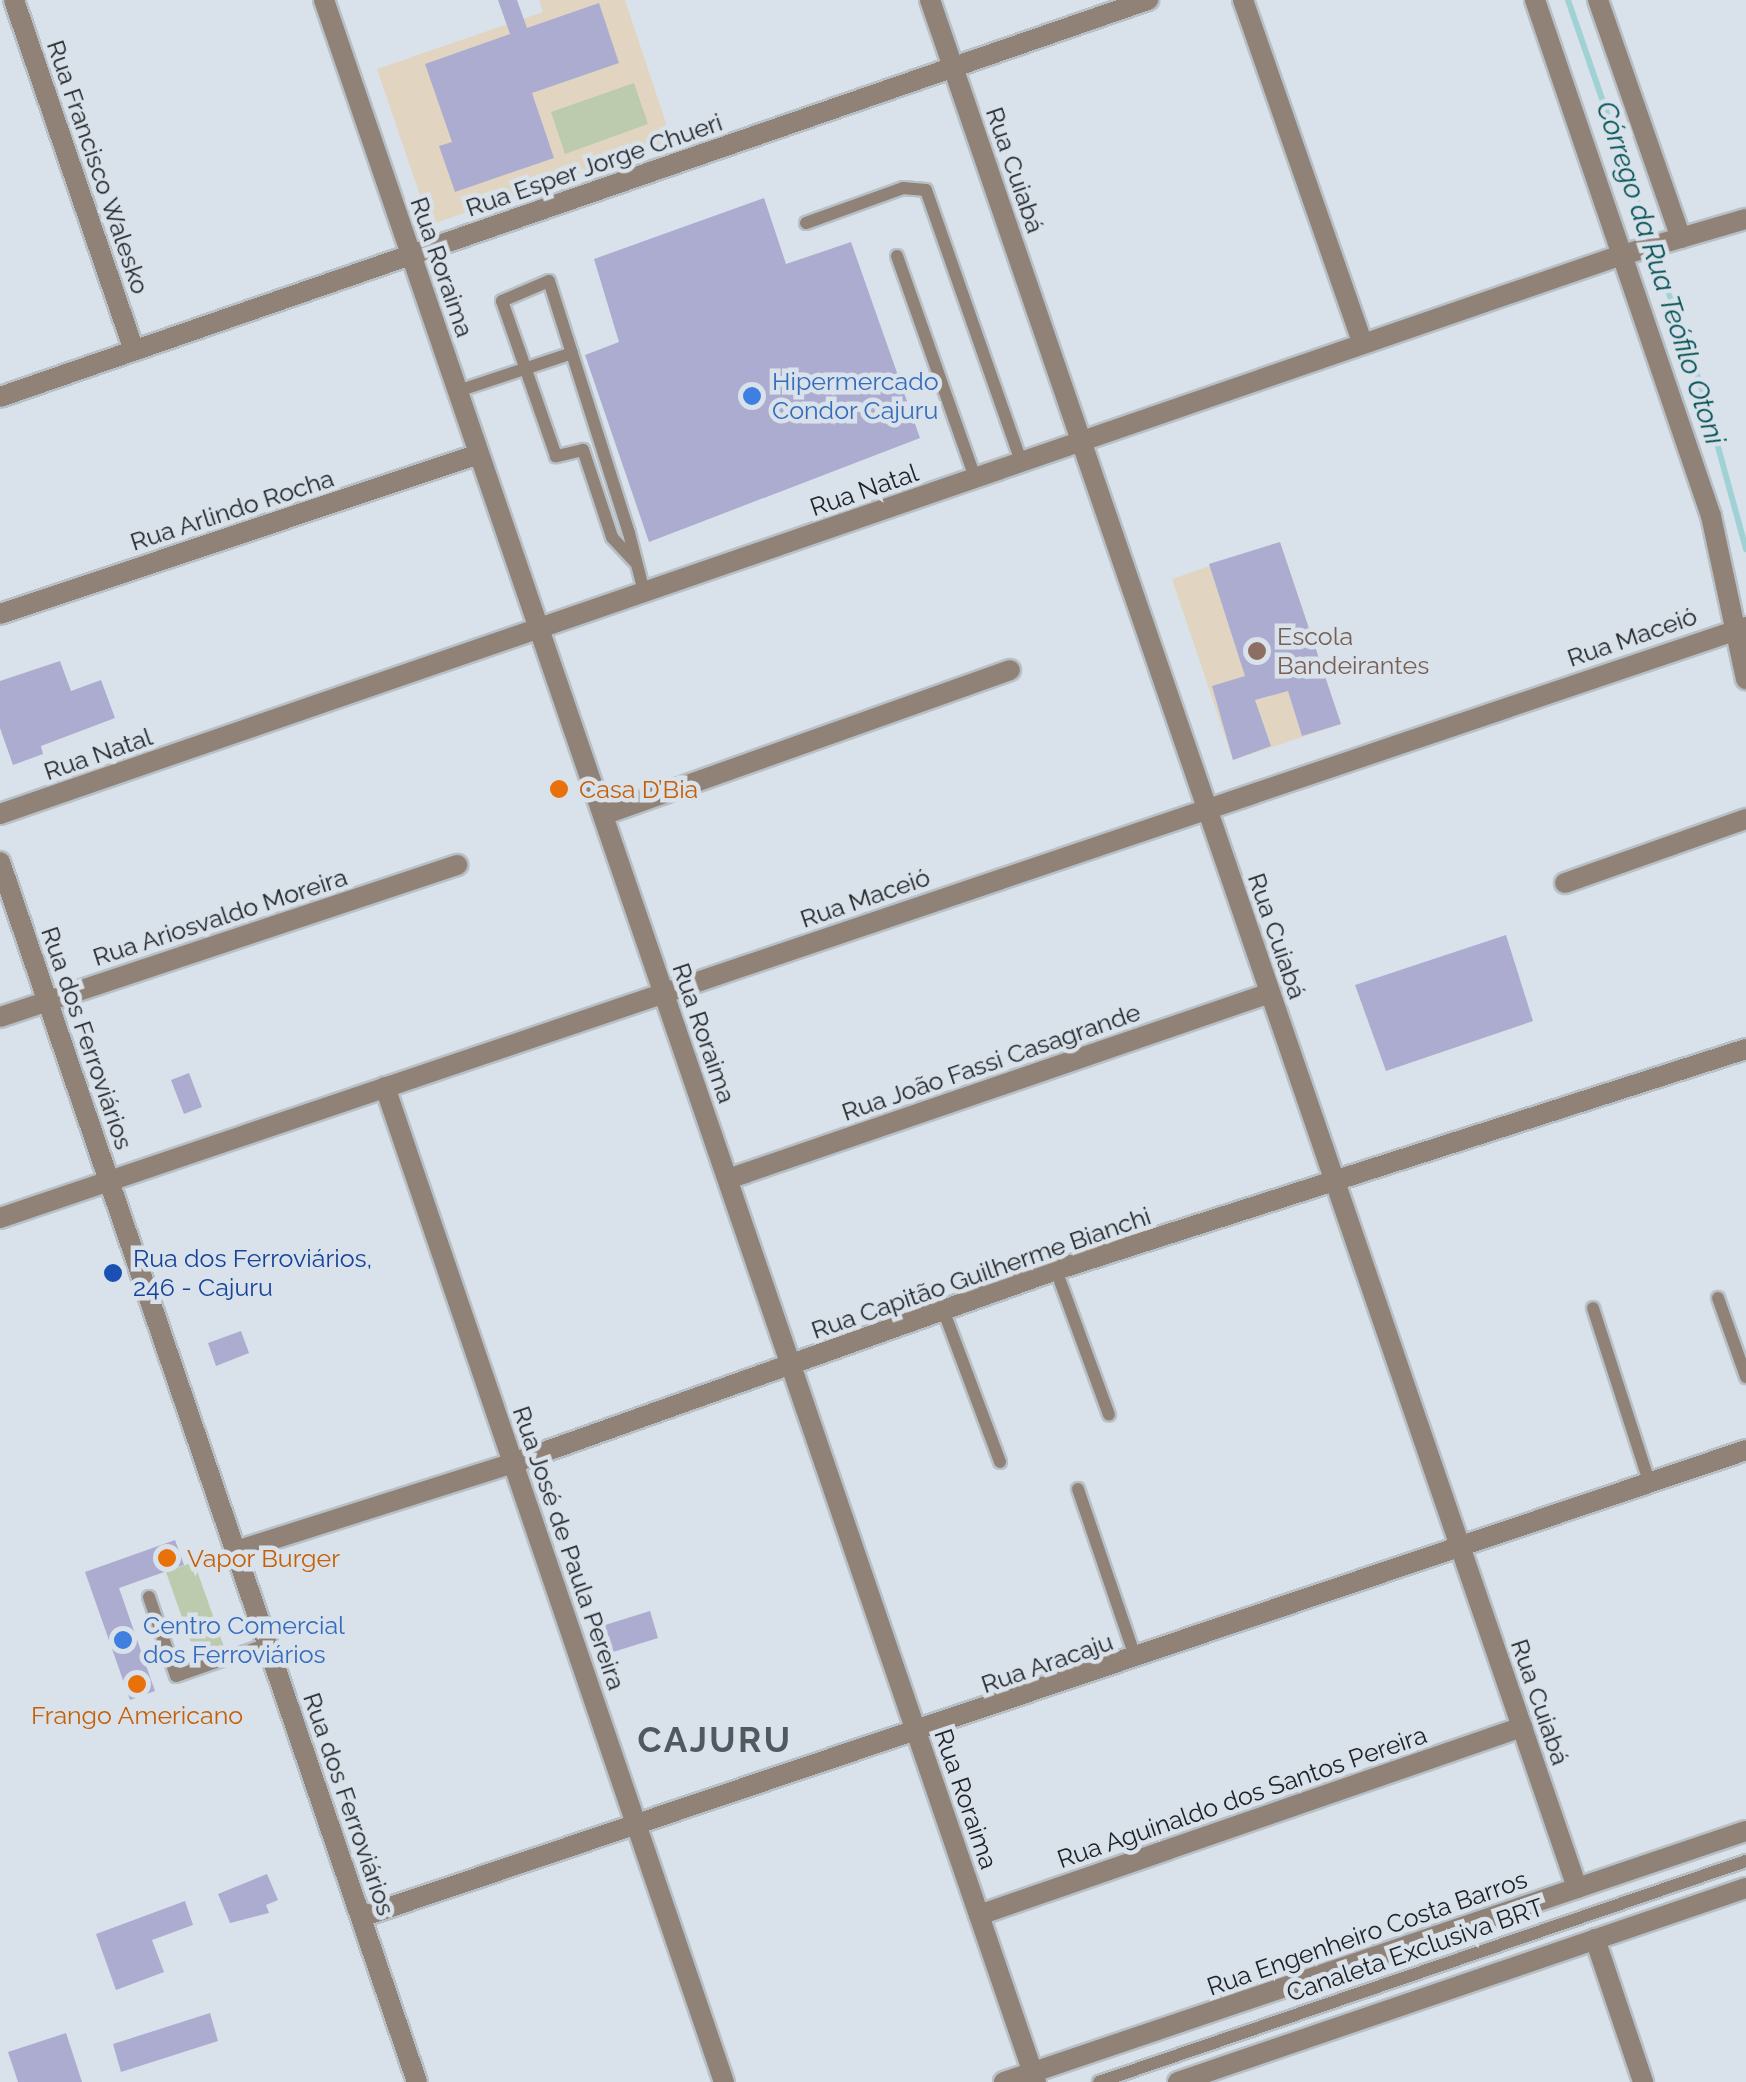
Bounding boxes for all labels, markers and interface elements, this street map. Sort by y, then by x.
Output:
street label: Rua Francisco Walesko [40,36,156,298]
water label: Córrego da Rua Teófilo Otoni [1588,97,1732,449]
street label: Rua Cuiabá [979,103,1051,237]
street label: Rua Esper Jorge Chueri [461,107,727,223]
street label: Rua Roraima [404,193,480,341]
place label: Hipermercado Condor Cajuru [772,367,939,426]
marker: Hipermercado Condor Cajuru [741,385,763,407]
street label: Rua Natal [806,458,922,522]
street label: Rua Arlindo Rocha [126,463,338,557]
street label: Rua Maceió [1563,601,1701,673]
place label: Escola Bandeirantes [1277,622,1429,681]
marker: Escola Bandeirantes [1246,640,1268,662]
street label: Rua Natal [40,722,156,786]
place label: Casa D’Bia [579,774,698,804]
marker: Casa D’Bia [548,778,570,800]
street label: Rua Ariosvaldo Moreira [89,862,351,972]
street label: Rua Maceió [796,862,934,934]
street label: Rua Cuiabá [1241,869,1313,1003]
street label: Rua dos Ferroviários [35,923,139,1153]
street label: Rua Roraima [666,959,742,1107]
street label: Rua João Fassi Casagrande [838,997,1144,1127]
street label: Rua Capitão Guilherme Bianchi [807,1201,1155,1345]
place label: Rua dos Ferroviários, 246 - Cajuru [133,1244,372,1303]
marker: Rua dos Ferroviários, 246 - Cajuru [102,1262,124,1284]
street label: Rua José de Paula Pereira [506,1402,632,1694]
place label: Vapor Burger [187,1543,341,1573]
marker: Vapor Burger [156,1547,178,1569]
place label: Centro Comercial dos Ferroviários [143,1611,345,1670]
street label: Rua Aracaju [977,1626,1117,1700]
marker: Centro Comercial dos Ferroviários [112,1629,134,1651]
street label: Rua Cuiabá [1504,1635,1576,1769]
marker: Frango Americano [126,1673,148,1695]
street label: Rua dos Ferroviários [297,1689,401,1919]
place label: Frango Americano [31,1700,243,1730]
district label: CAJURU [637,1719,793,1761]
street label: Rua Aguinaldo dos Santos Pereira [1053,1719,1431,1875]
street label: Rua Roraima [928,1725,1004,1873]
street label: Rua Engenheiro Costa Barros [1203,1864,1531,2002]
street label: Canaleta Exclusiva BRT [1283,1892,1547,2008]

